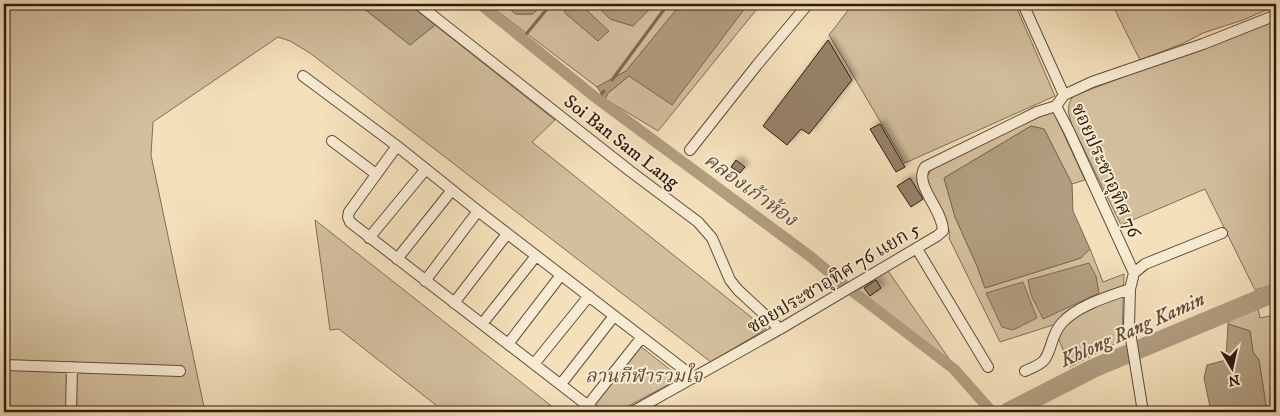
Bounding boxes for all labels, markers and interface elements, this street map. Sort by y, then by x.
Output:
street label: Soi Ban Sam Lang [559,90,684,195]
street label: ซอยประชาอุทิศ 76 [1066,100,1146,242]
water label: คลองเก้าห้อง [699,148,803,233]
street label: ซอยประชาอุทิศ 76 แยก 5 [743,217,925,339]
water label: Khlong Rang Kamin [1055,287,1209,374]
north arrow [1208,344,1258,394]
park label: ลานกีฬารวมใจ [585,362,704,388]
text: N [1226,370,1241,390]

